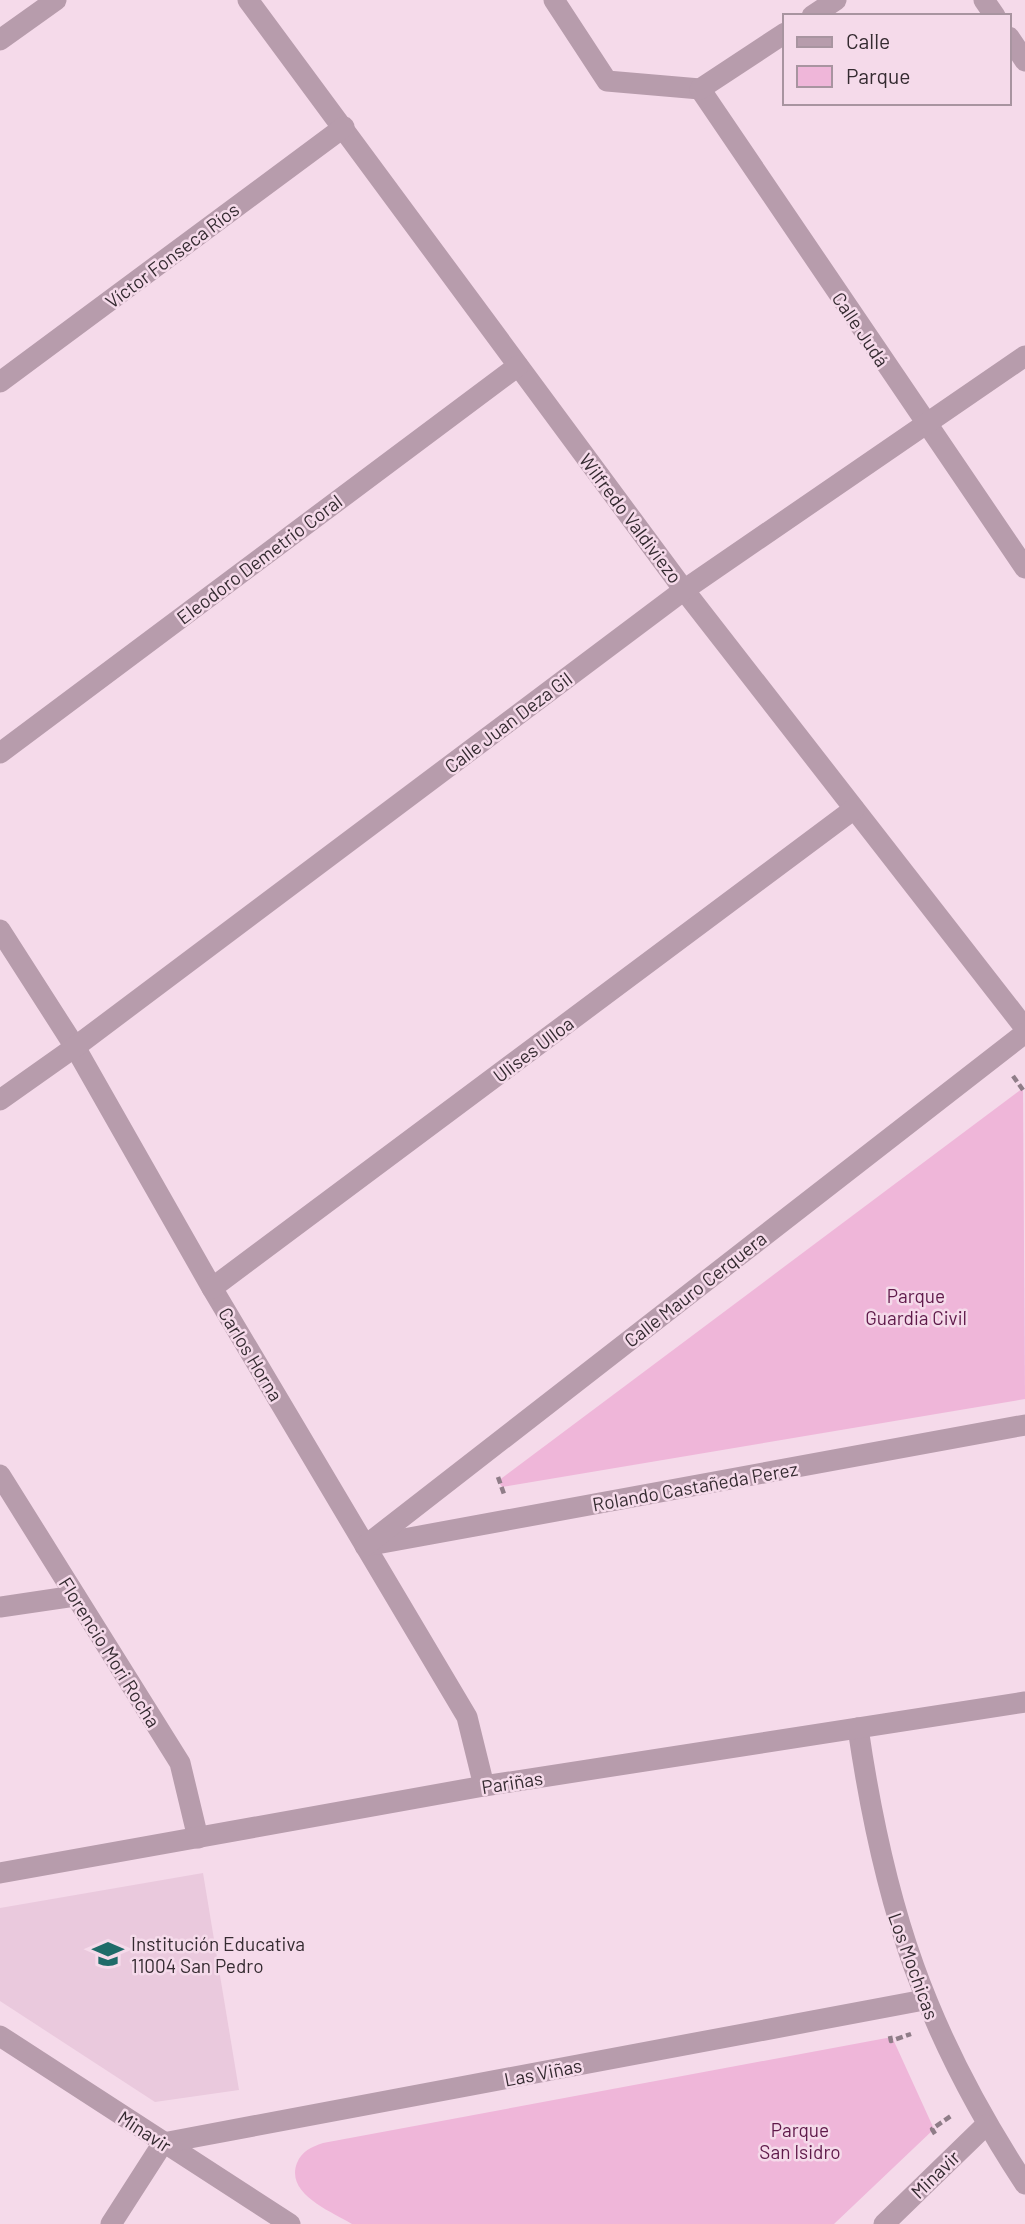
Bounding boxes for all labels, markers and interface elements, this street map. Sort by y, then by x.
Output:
legend [783,14,1011,105]
text: Calle [846,28,890,53]
text: Parque [846,63,911,88]
street label: Víctor Fonseca Ríos [101,197,243,313]
street label: Calle Judá [828,287,894,371]
street label: Wilfredo Valdiviezo [575,449,687,587]
street label: Eleodoro Demetrio Coral [172,489,346,629]
street label: Calle Juan Deza Gil [440,667,576,777]
street label: Ulises Ulloa [488,1011,578,1087]
street label: Calle Mauro Cerquera [619,1226,771,1352]
park label: Parque Guardia Civil [865,1284,967,1329]
street label: Carlos Horna [214,1303,288,1405]
street label: Rolando Castañeda Perez [590,1457,800,1515]
street label: Florencio Mori Rocha [54,1573,166,1731]
street label: Pariñas [480,1766,544,1798]
street label: Los Mochicas [884,1910,944,2022]
place label: Institución Educativa 11004 San Pedro [131,1932,305,1977]
school or university icon: Institución Educativa 11004 San Pedro [91,1937,125,1971]
street label: Las Viñas [502,2053,584,2091]
street label: Minavir [114,2105,176,2157]
park label: Parque San Isidro [759,2118,841,2163]
street label: Minavir [906,2145,964,2203]

